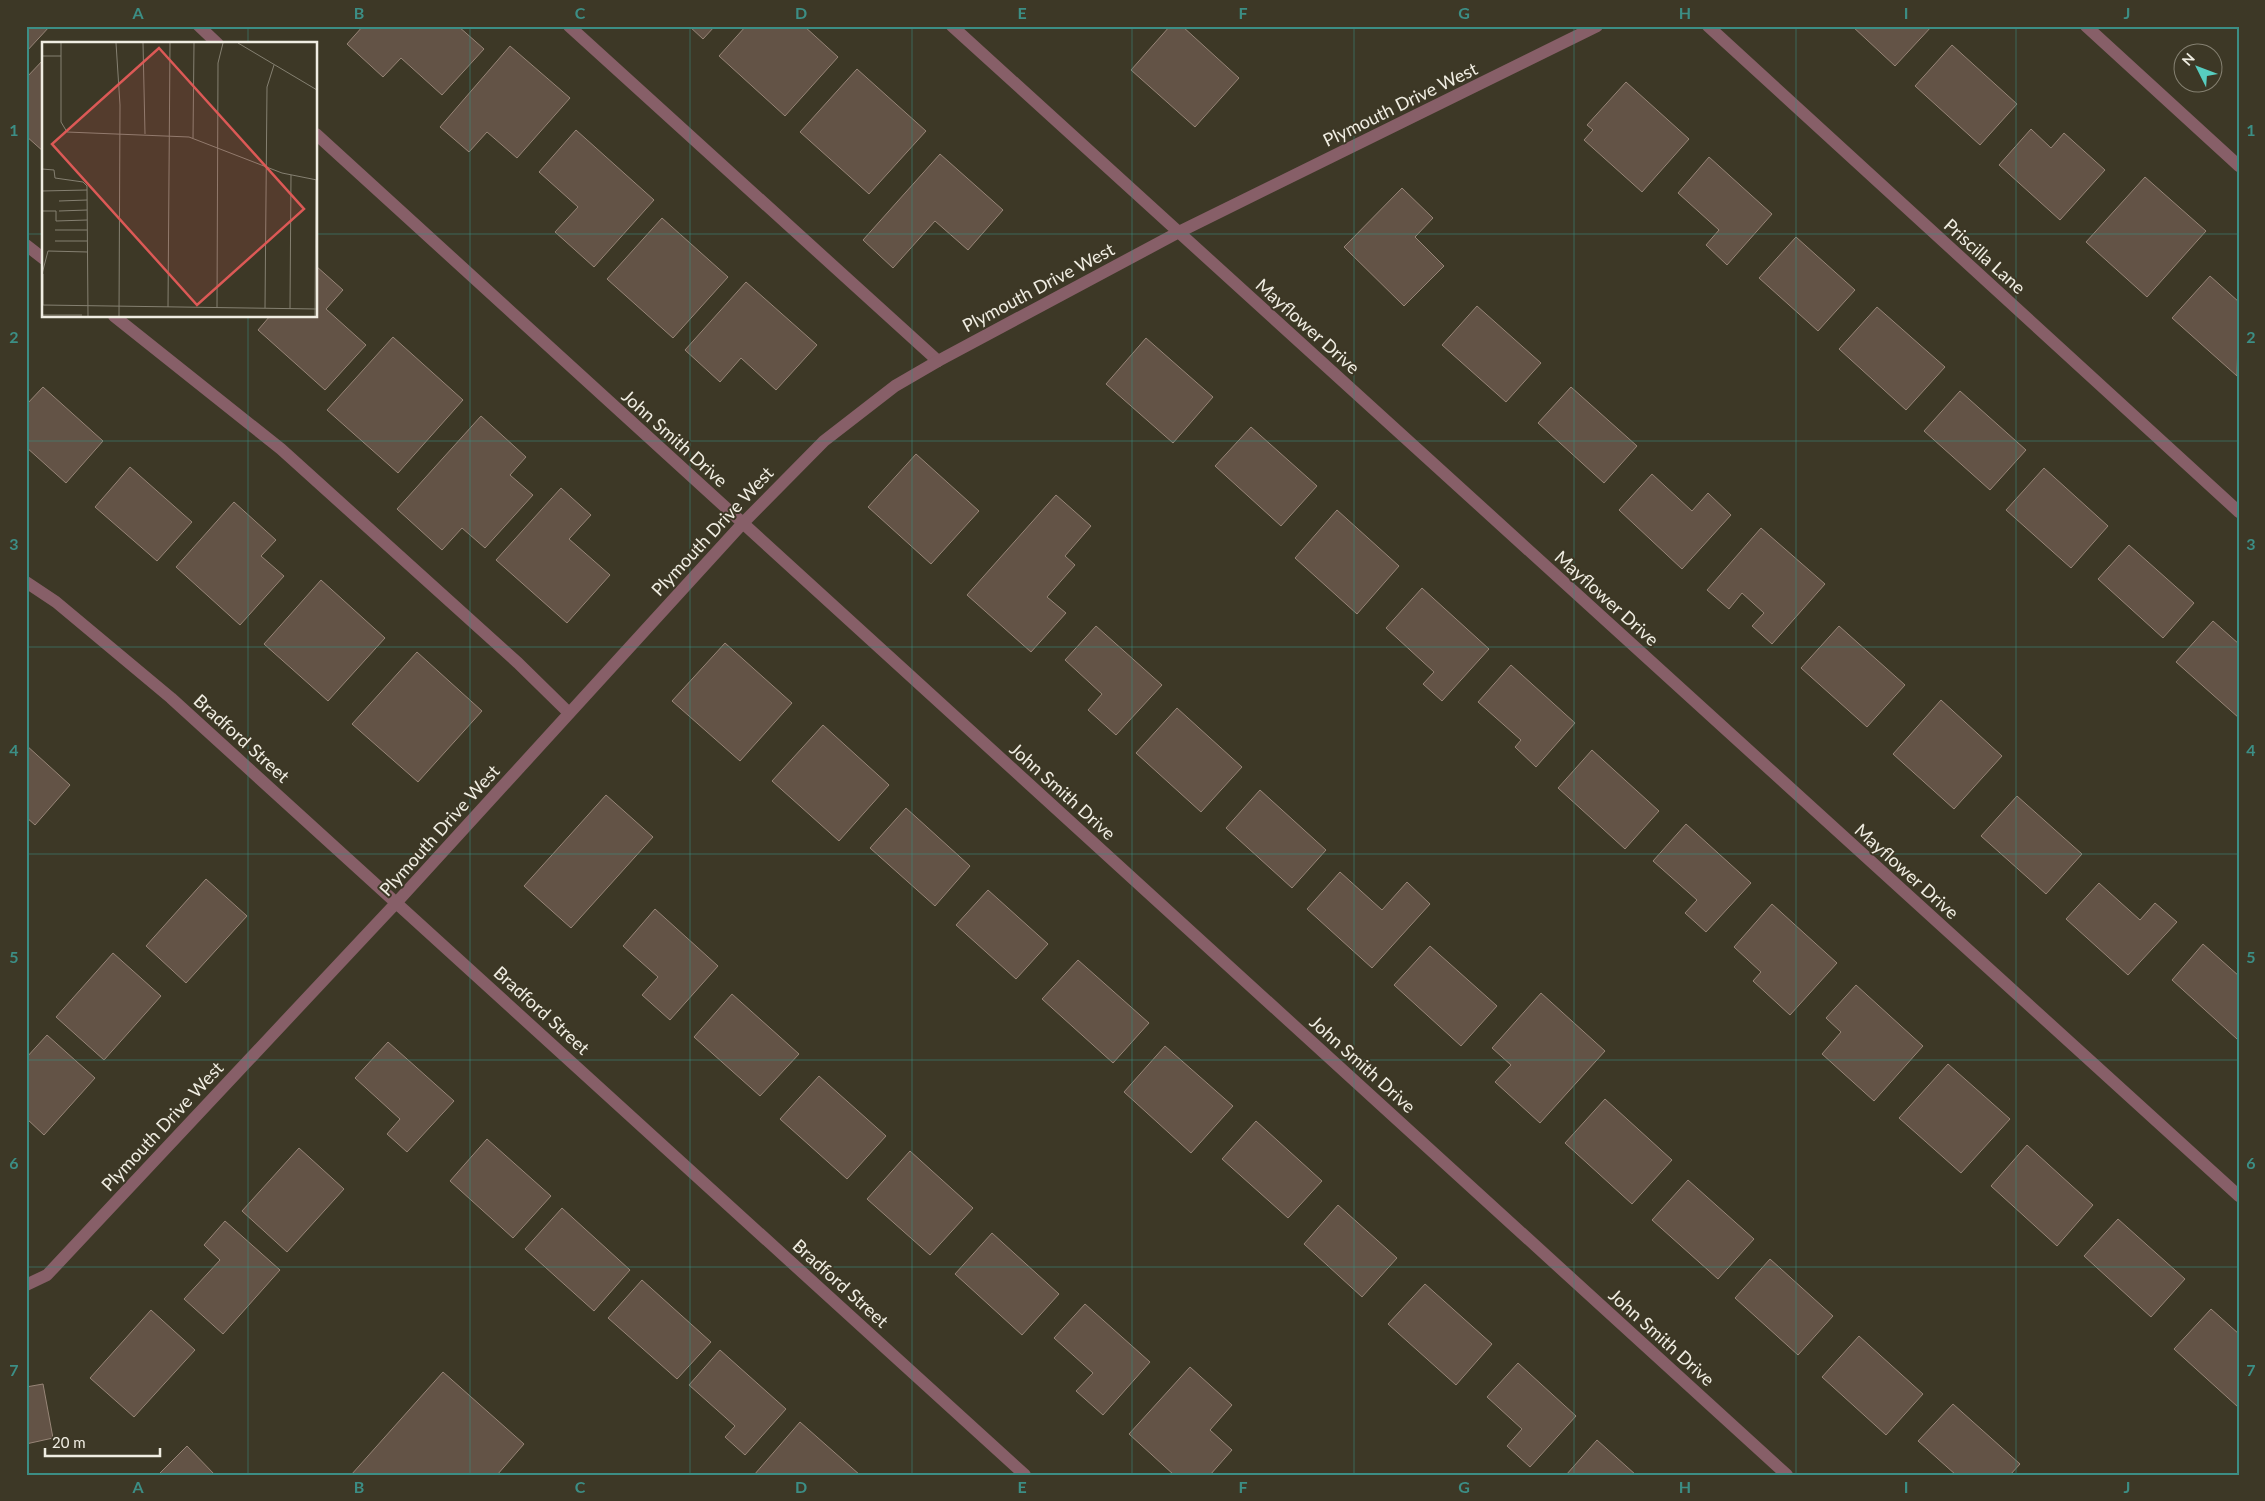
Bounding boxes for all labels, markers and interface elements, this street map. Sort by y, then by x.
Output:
text: A [131,3,144,22]
text: B [354,3,364,22]
text: C [575,3,586,22]
text: D [795,3,807,22]
text: E [1017,3,1027,22]
text: F [1238,3,1248,22]
text: G [1458,3,1470,22]
text: H [1679,3,1691,22]
text: I [1904,3,1908,22]
text: J [2124,3,2130,22]
inset map [42,42,318,318]
north arrow [2172,42,2222,92]
text: N [2178,49,2198,69]
street label: Plymouth Drive West [1319,57,1481,151]
text: 1 [9,120,19,139]
text: 1 [2246,120,2256,139]
street label: Priscilla Lane [1940,214,2030,298]
street label: Plymouth Drive West [958,237,1118,336]
street label: Mayflower Drive [1251,274,1365,378]
text: 2 [9,327,19,346]
text: 2 [2246,327,2256,346]
street label: John Smith Drive [618,385,732,491]
street label: Plymouth Drive West [646,461,778,600]
text: 3 [9,534,19,553]
text: 3 [2246,534,2256,553]
street label: Mayflower Drive [1550,546,1664,650]
street label: Bradford Street [190,689,295,787]
street label: John Smith Drive [1006,738,1120,844]
text: 4 [9,740,19,759]
text: 4 [2246,740,2256,759]
street label: Plymouth Drive West [374,759,504,900]
street label: Mayflower Drive [1850,819,1964,923]
text: 5 [9,947,19,966]
text: 5 [2246,947,2256,966]
street label: Bradford Street [490,961,595,1059]
street label: John Smith Drive [1306,1011,1420,1117]
street label: Plymouth Drive West [96,1056,228,1195]
text: 6 [9,1153,19,1172]
text: 6 [2246,1153,2256,1172]
street label: Bradford Street [789,1234,894,1332]
street label: John Smith Drive [1605,1284,1719,1390]
text: 7 [9,1360,19,1379]
text: 7 [2246,1360,2256,1379]
scale bar [45,1426,160,1458]
text: 20 m [52,1433,86,1451]
text: A [131,1477,144,1496]
text: B [354,1477,364,1496]
text: C [575,1477,586,1496]
text: D [795,1477,807,1496]
text: E [1017,1477,1027,1496]
text: F [1238,1477,1248,1496]
text: G [1458,1477,1470,1496]
text: H [1679,1477,1691,1496]
text: I [1904,1477,1908,1496]
text: J [2124,1477,2130,1496]

